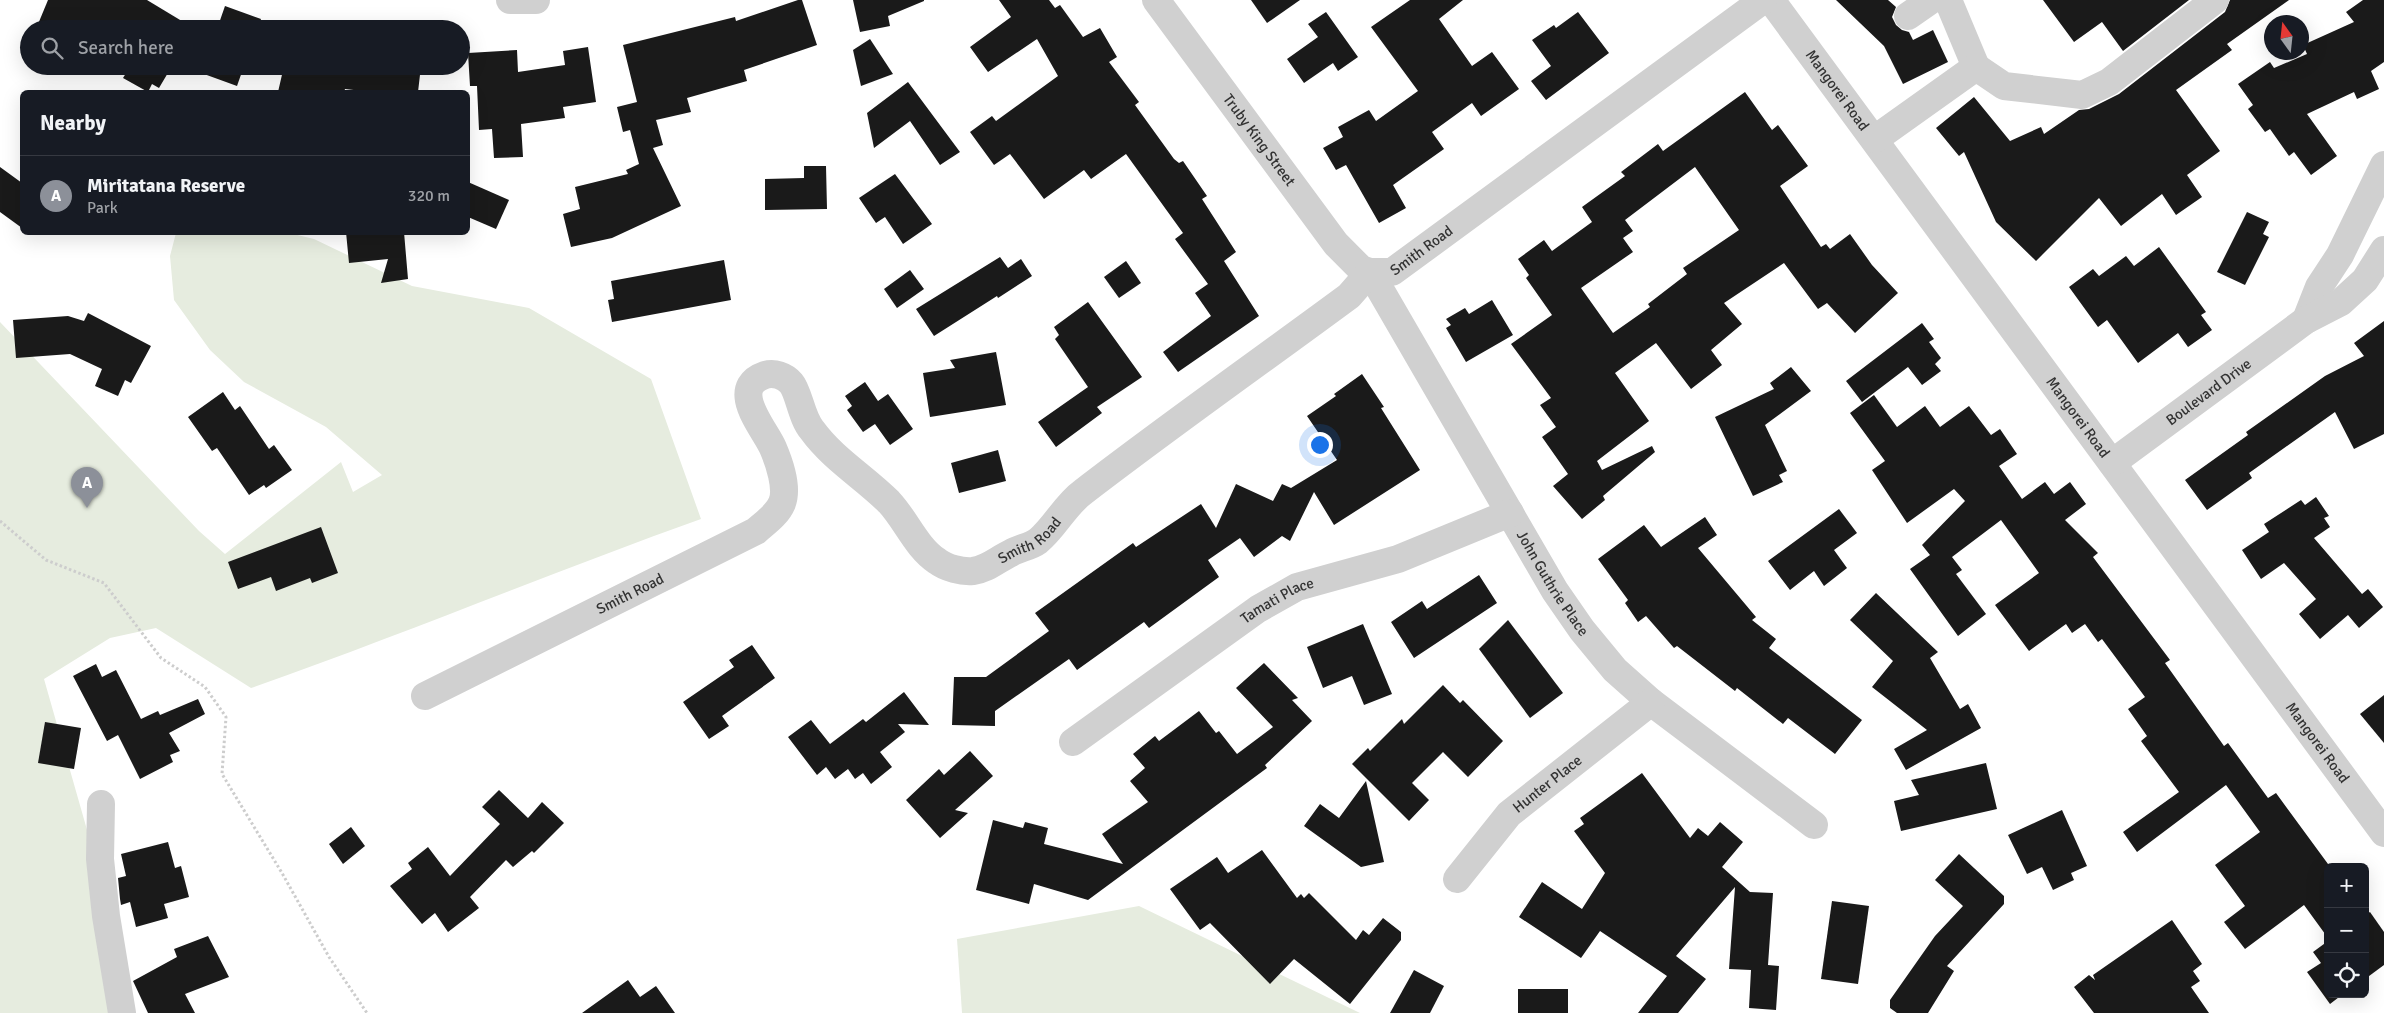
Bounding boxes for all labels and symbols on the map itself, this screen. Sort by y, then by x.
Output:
north arrow [2264,15,2309,60]
street label: Mangorei Road [1802,46,1873,134]
street label: Truby King Street [1219,90,1299,190]
street label: Smith Road [1387,222,1456,279]
street label: Boulevard Drive [2162,354,2255,429]
street label: Mangorei Road [2042,373,2114,461]
your location [1307,432,1333,458]
pin: A [71,467,103,508]
street label: Smith Road [994,513,1065,567]
street label: John Guthrie Place [1513,527,1592,640]
street label: Smith Road [593,569,667,618]
street label: Tamati Place [1237,574,1316,628]
street label: Mangorei Road [2282,699,2353,787]
street label: Hunter Place [1509,751,1585,817]

